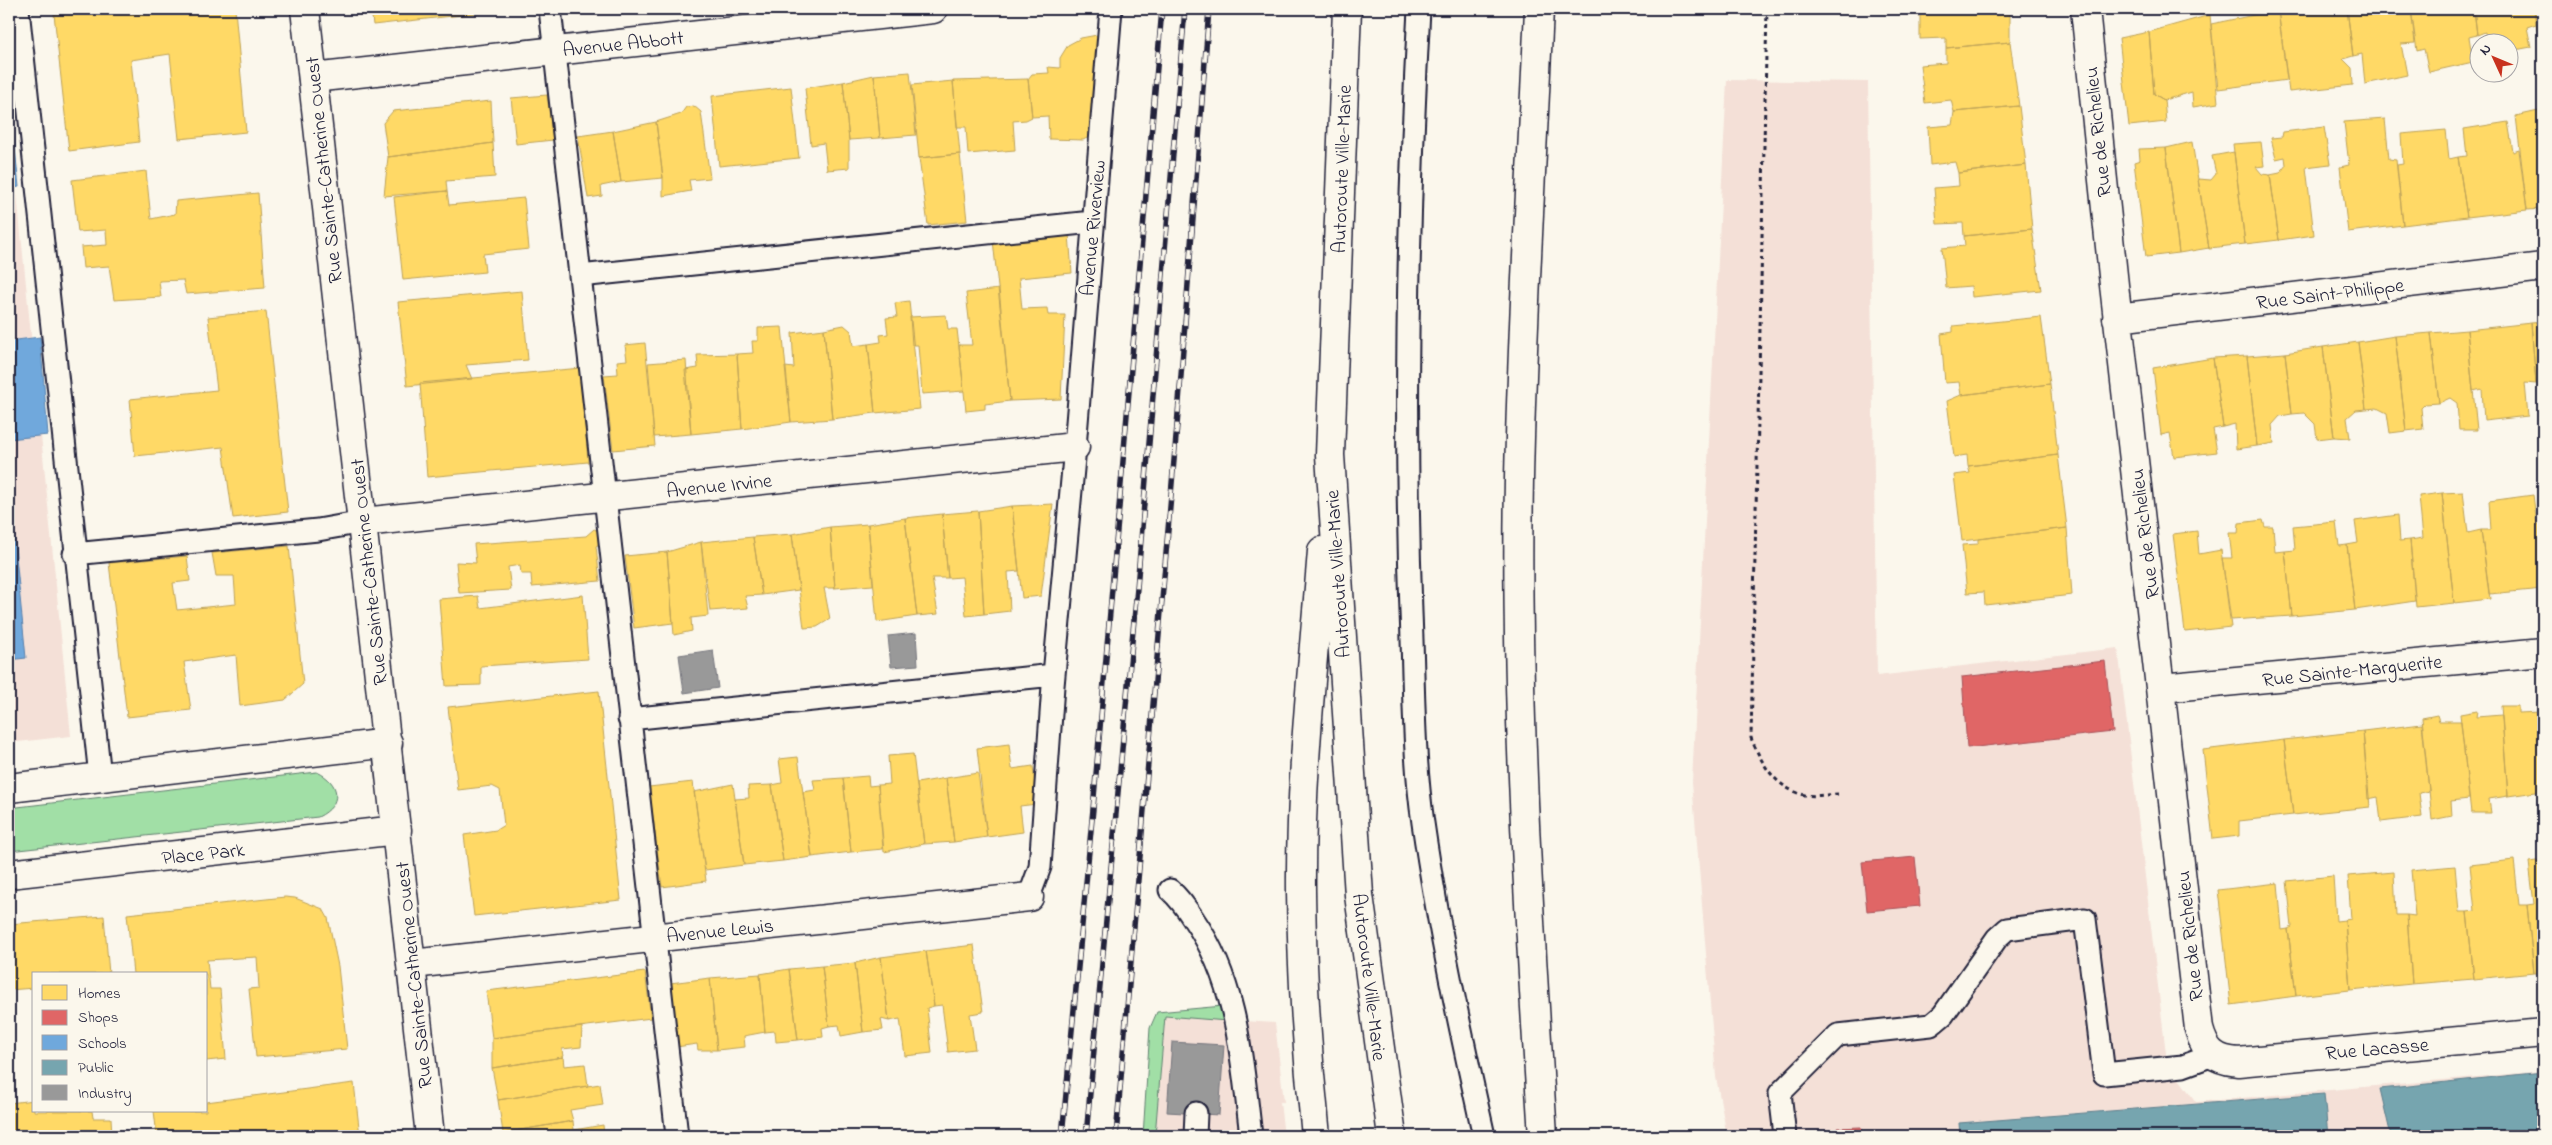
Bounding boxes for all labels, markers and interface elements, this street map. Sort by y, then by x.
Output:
street label: Avenue Abbott [561,25,685,66]
north arrow [2470,32,2520,82]
text: N [2475,39,2497,61]
street label: Rue Sainte-Catherine Ouest [299,55,352,284]
street label: Rue de Richelieu [2078,65,2121,198]
street label: Autoroute Ville-Marie [1326,84,1361,254]
street label: Avenue Riverview [1074,159,1115,297]
street label: Rue Saint-Philippe [2255,272,2406,319]
street label: Rue Sainte-Catherine Ouest [344,457,397,686]
street label: Rue de Richelieu [2124,467,2169,600]
street label: Avenue Irvine [665,468,773,507]
street label: Autoroute Ville-Marie [1319,489,1360,659]
street label: Rue Sainte-Marguerite [2261,649,2444,697]
street label: Place Park [160,837,247,874]
street label: Rue Sainte-Catherine Ouest [389,860,442,1089]
street label: Rue de Richelieu [2170,869,2213,1002]
street label: Autoroute Ville-Marie [1343,892,1392,1063]
street label: Avenue Lewis [665,912,776,953]
legend [32,972,208,1112]
text: Homes [78,983,121,1005]
text: Shops [78,1007,118,1029]
street label: Rue Lacasse [2324,1032,2430,1069]
text: Schools [78,1033,127,1055]
text: Public [78,1057,114,1079]
text: Industry [78,1083,132,1106]

